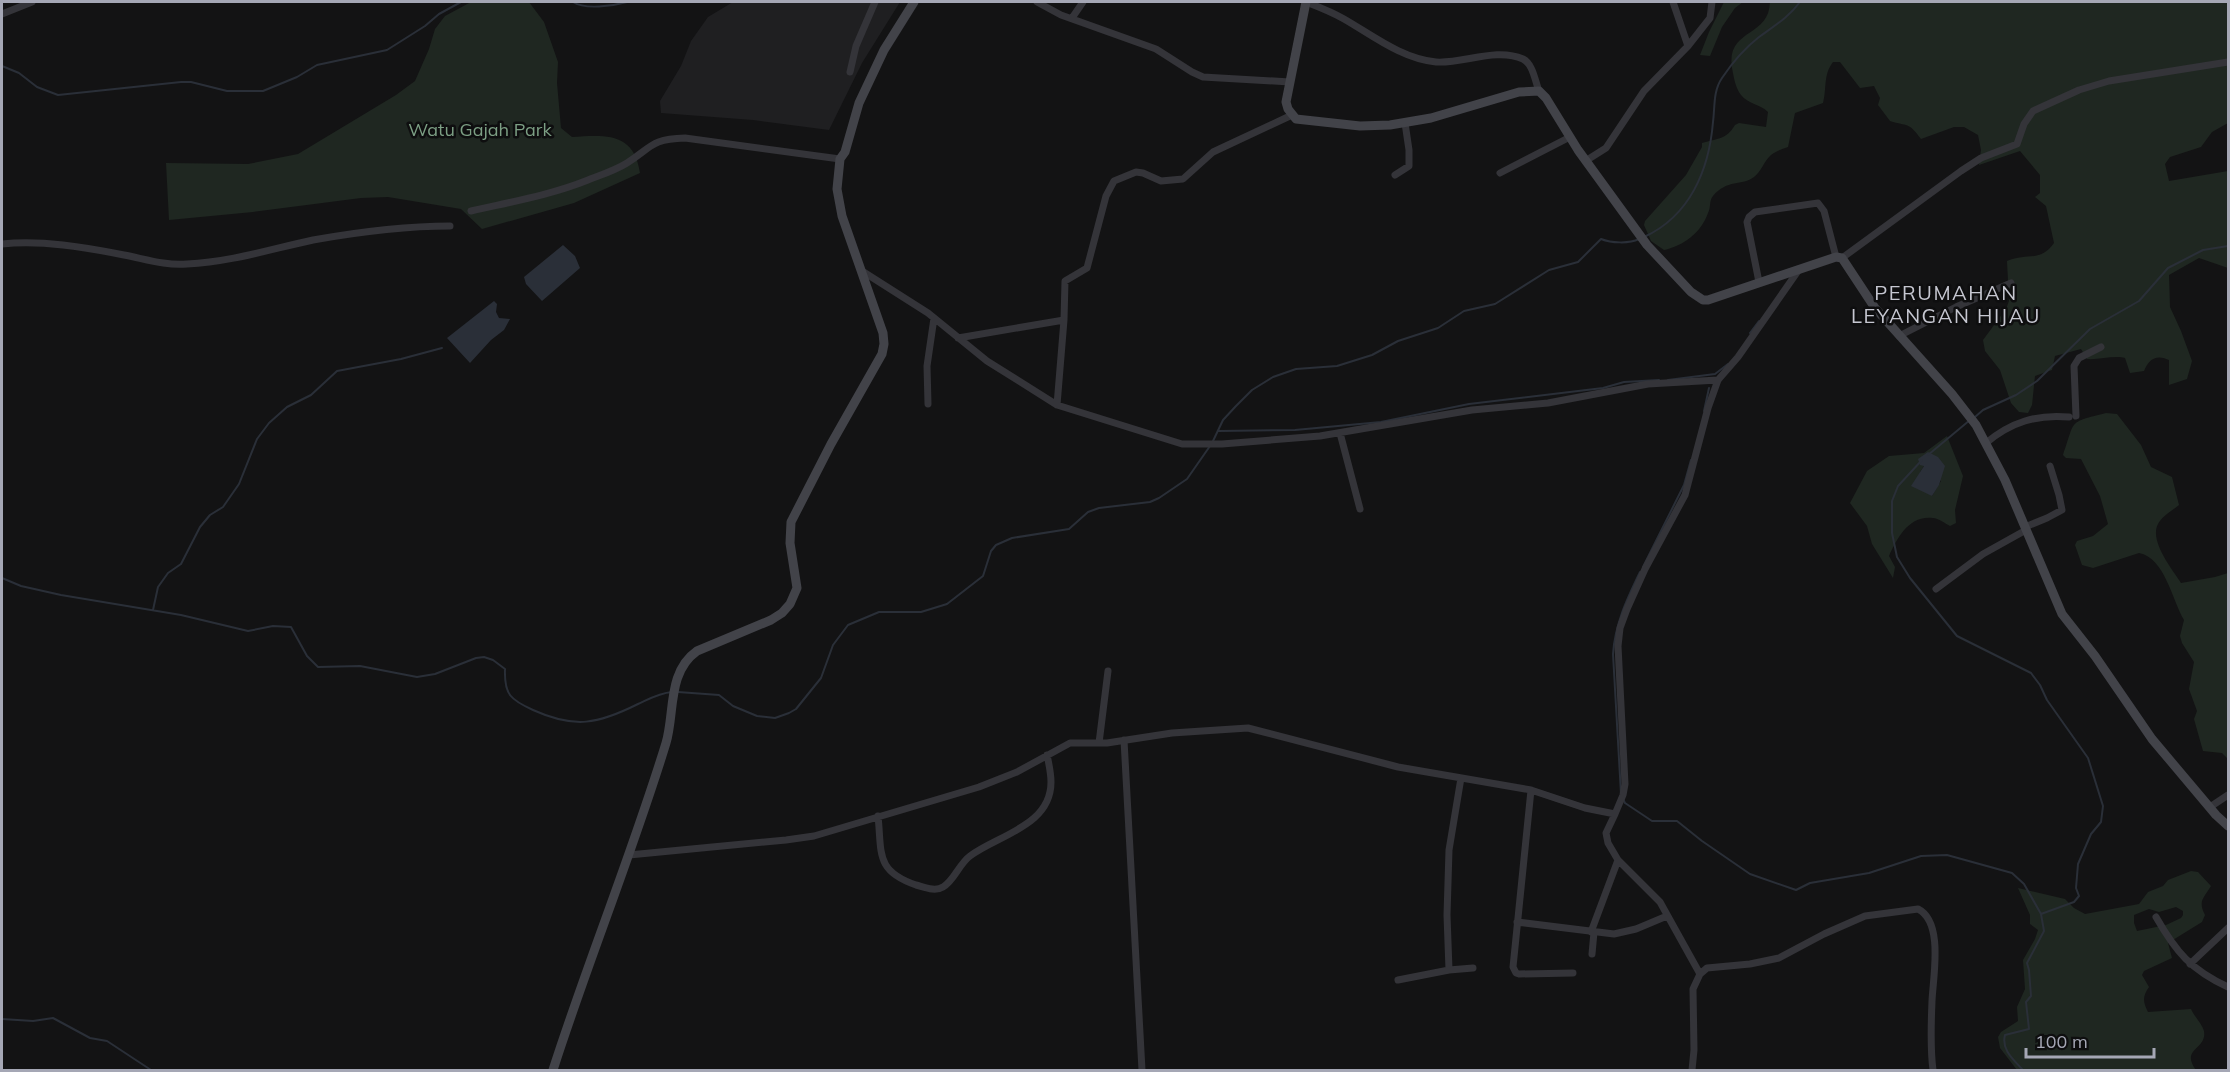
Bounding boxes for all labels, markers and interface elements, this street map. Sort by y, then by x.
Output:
park label: Watu Gajah Park [408,118,552,141]
district label: PERUMAHAN LEYANGAN HIJAU [1851,280,2041,328]
scale bar [2026,1021,2154,1059]
text: 100 m [2035,1030,2088,1053]

